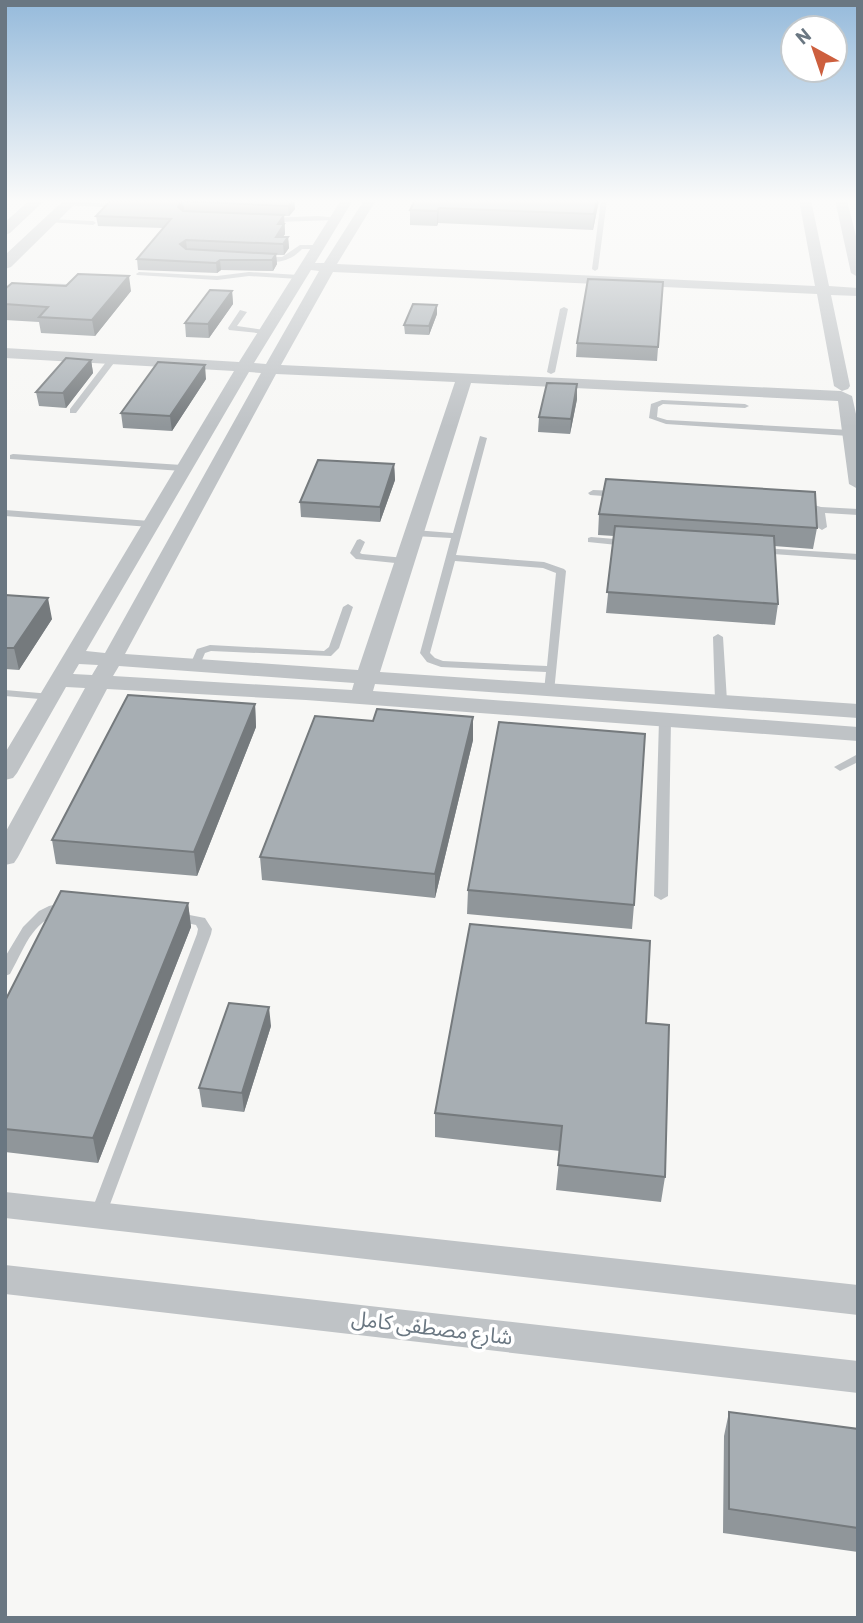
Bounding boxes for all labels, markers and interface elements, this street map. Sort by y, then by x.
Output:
north arrow [779,14,849,84]
text: N [791,23,815,48]
street label: شارع مصطفى كامل [350,1304,514,1353]

